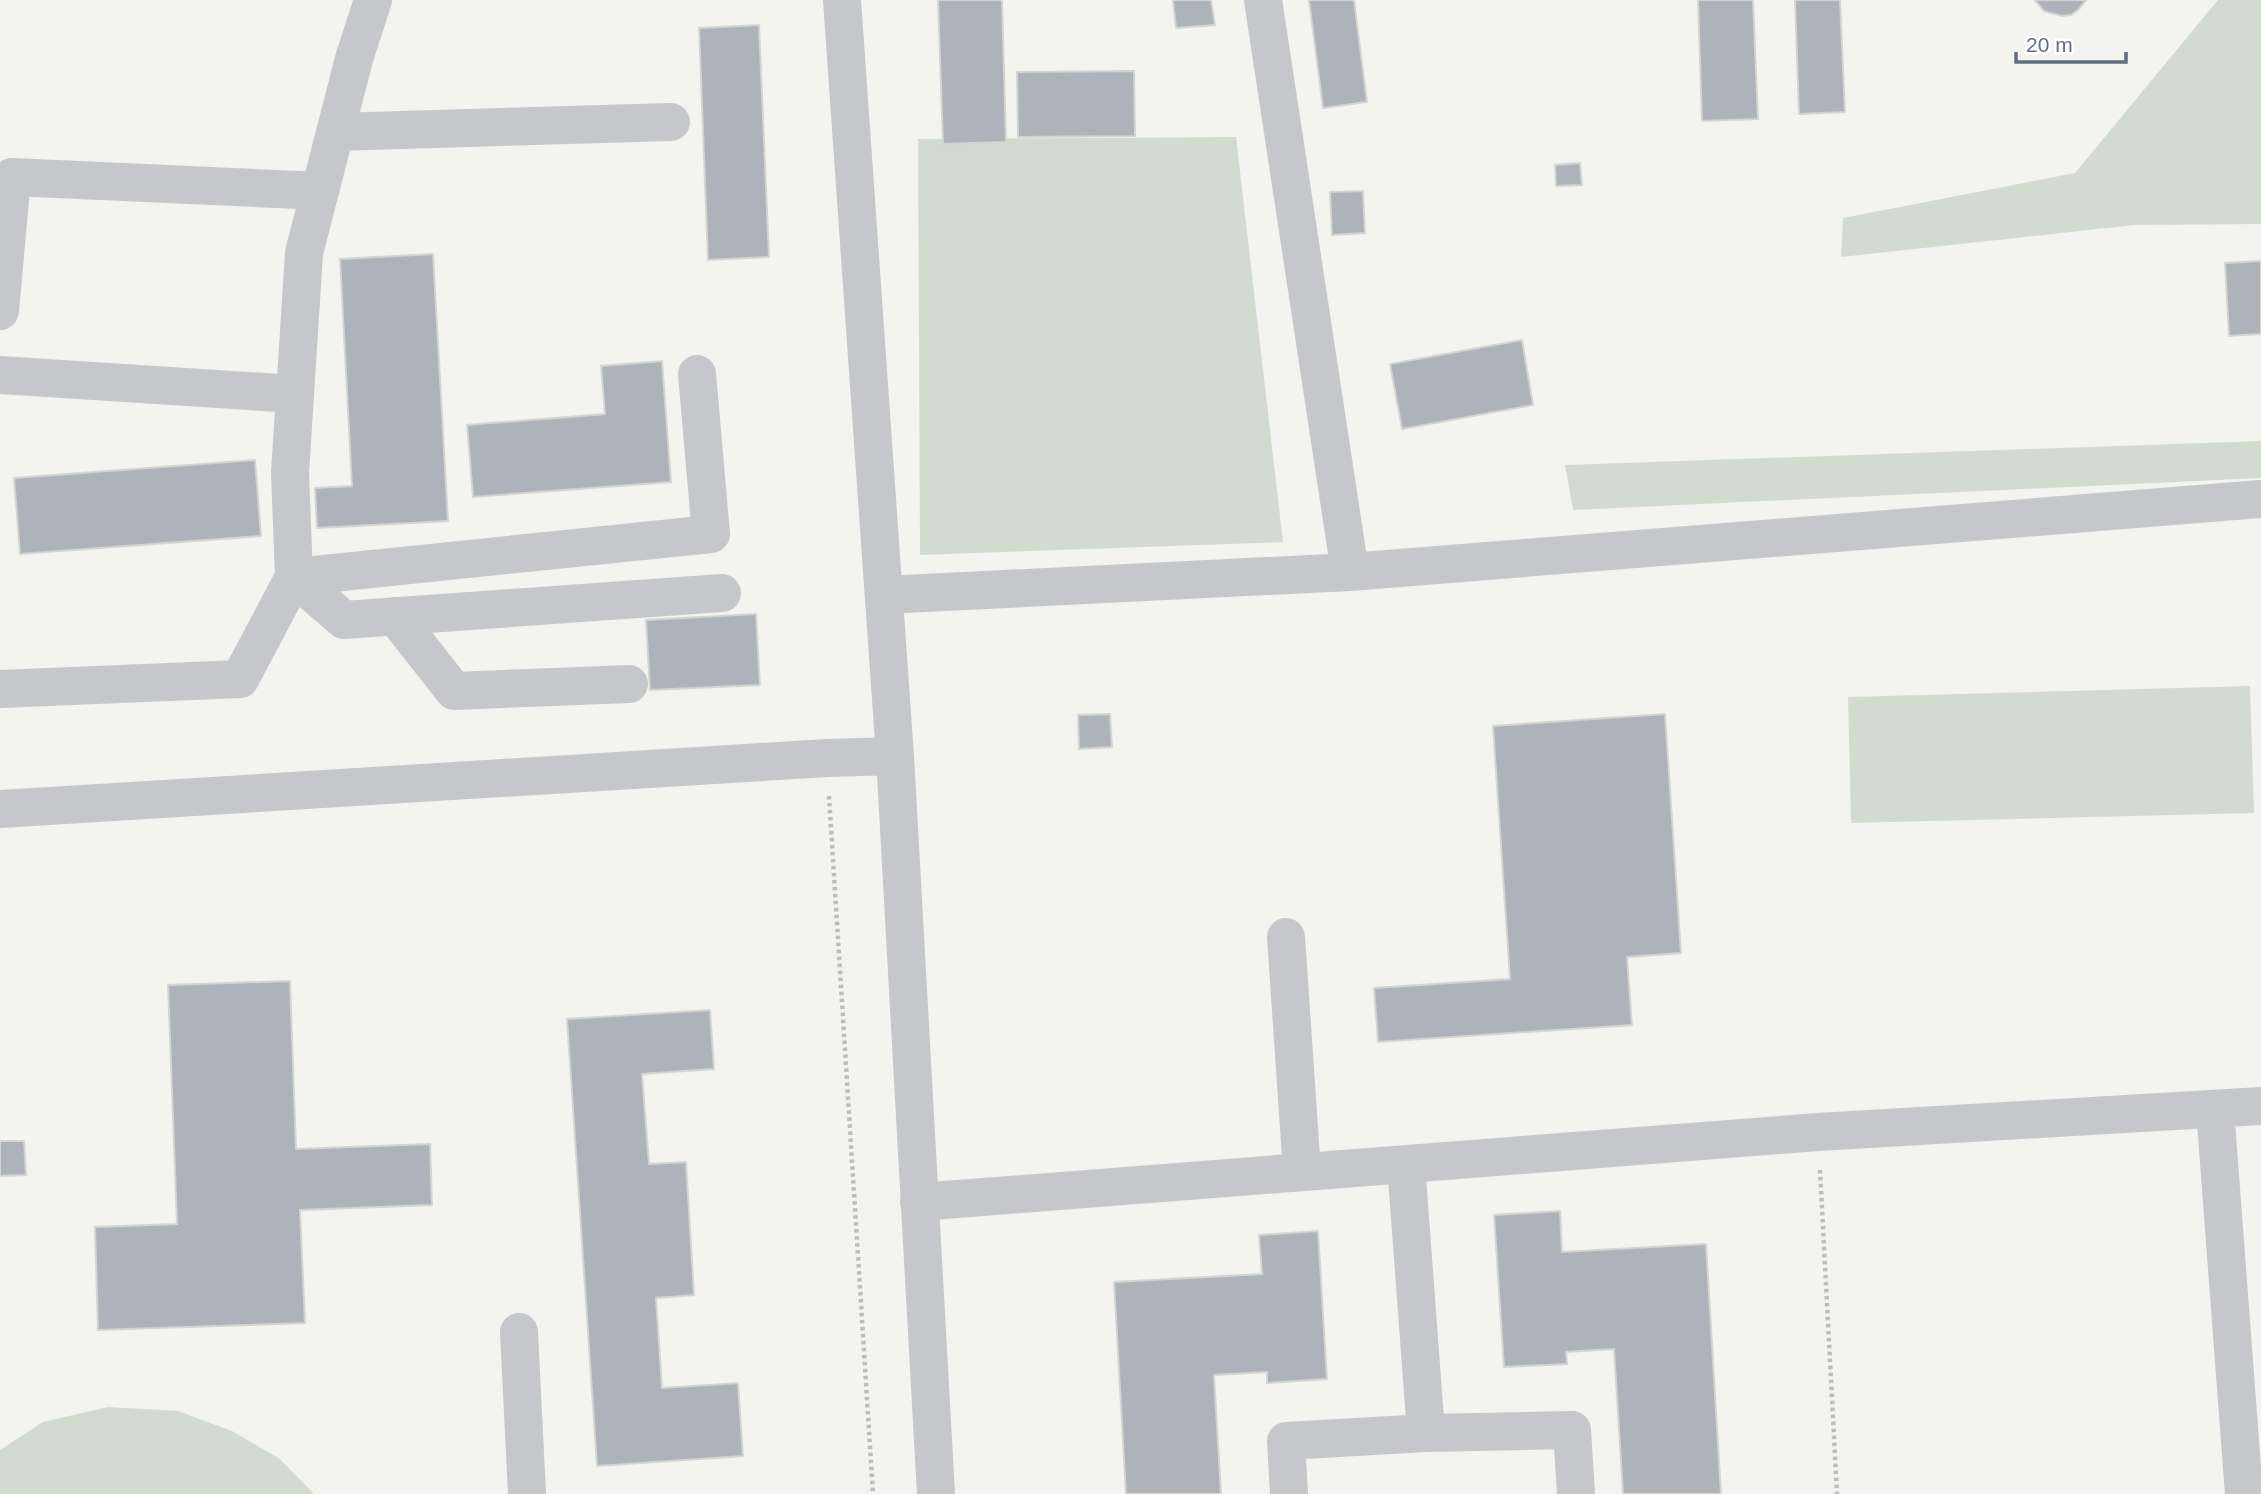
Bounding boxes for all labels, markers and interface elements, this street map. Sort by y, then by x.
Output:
scale bar [2016,21,2126,65]
text: 20 m [2026,33,2073,56]

